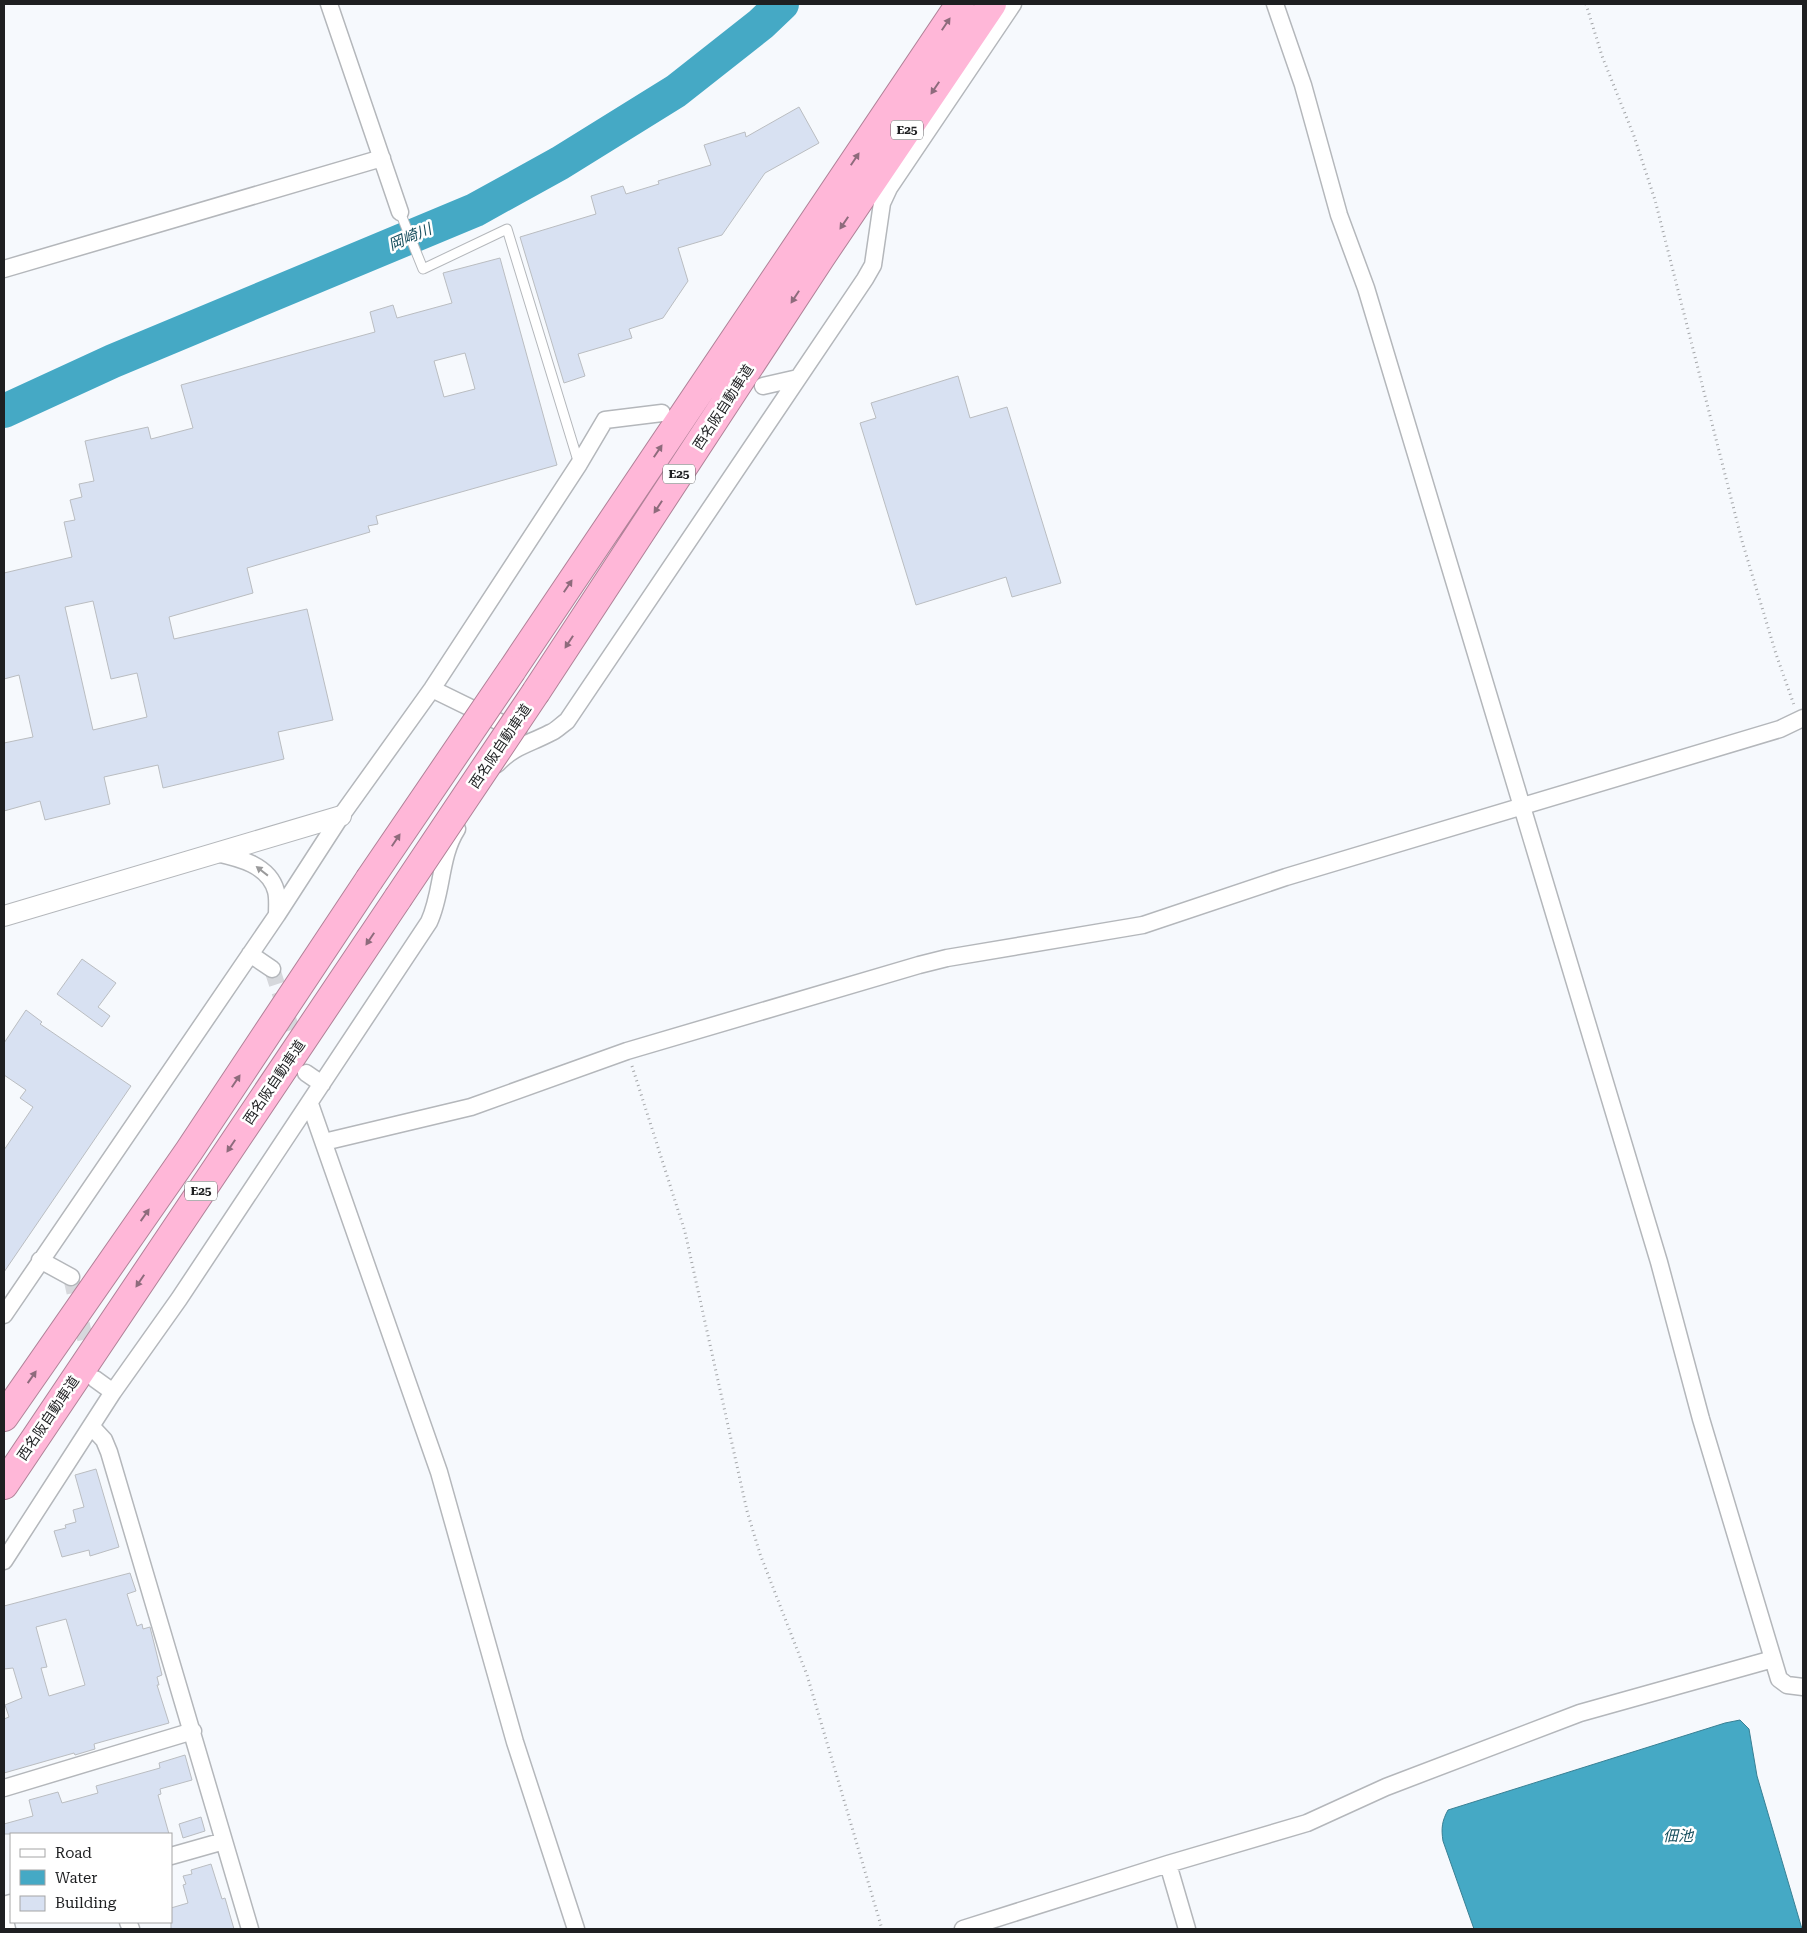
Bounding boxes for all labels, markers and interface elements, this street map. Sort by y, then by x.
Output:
one-way arrow [941,17,951,31]
one-way arrow [930,81,940,95]
road number: E25 [891,120,923,140]
one-way arrow [850,152,860,165]
one-way arrow [839,216,849,229]
water label: 岡崎川 [386,219,436,254]
one-way arrow [790,291,800,304]
street label: 西名阪自動車道 [690,362,756,452]
one-way arrow [653,444,663,457]
road number: E25 [663,464,695,484]
one-way arrow [653,500,663,513]
one-way arrow [563,579,573,592]
one-way arrow [564,636,574,649]
street label: 西名阪自動車道 [466,701,534,791]
one-way arrow [391,833,401,847]
one-way arrow [256,866,269,877]
one-way arrow [366,932,375,946]
street label: 西名阪自動車道 [240,1037,308,1127]
one-way arrow [231,1074,241,1087]
one-way arrow [226,1140,236,1153]
road number: E25 [185,1182,217,1200]
one-way arrow [140,1208,150,1222]
one-way arrow [136,1274,145,1288]
one-way arrow [27,1370,37,1384]
street label: 西名阪自動車道 [14,1373,82,1463]
water label: 佃池 [1663,1827,1695,1845]
legend [10,1833,172,1923]
text: Road [55,1844,92,1862]
text: Water [55,1869,97,1887]
text: Building [55,1894,117,1912]

